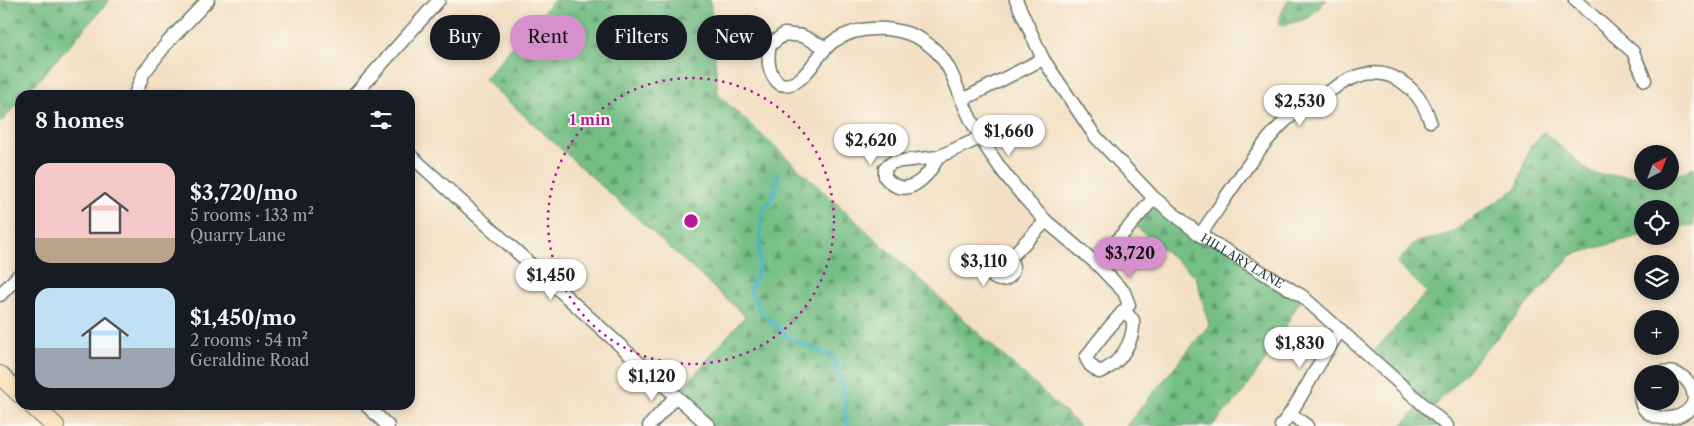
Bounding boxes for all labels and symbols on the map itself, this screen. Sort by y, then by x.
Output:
pin: $2,530 [1259,84,1341,127]
text: 1 min [569,110,611,129]
pin: $1,660 [968,114,1050,157]
pin: $2,620 [830,124,912,166]
north arrow [1634,145,1679,190]
centre of rings [682,212,700,230]
street label: HILLARY LANE [1198,230,1287,291]
pin: $3,720 [1089,236,1171,279]
pin: $3,110 [943,244,1025,287]
pin: $1,450 [510,258,592,301]
pin: $1,830 [1259,326,1341,369]
pin: $1,120 [611,360,693,402]

